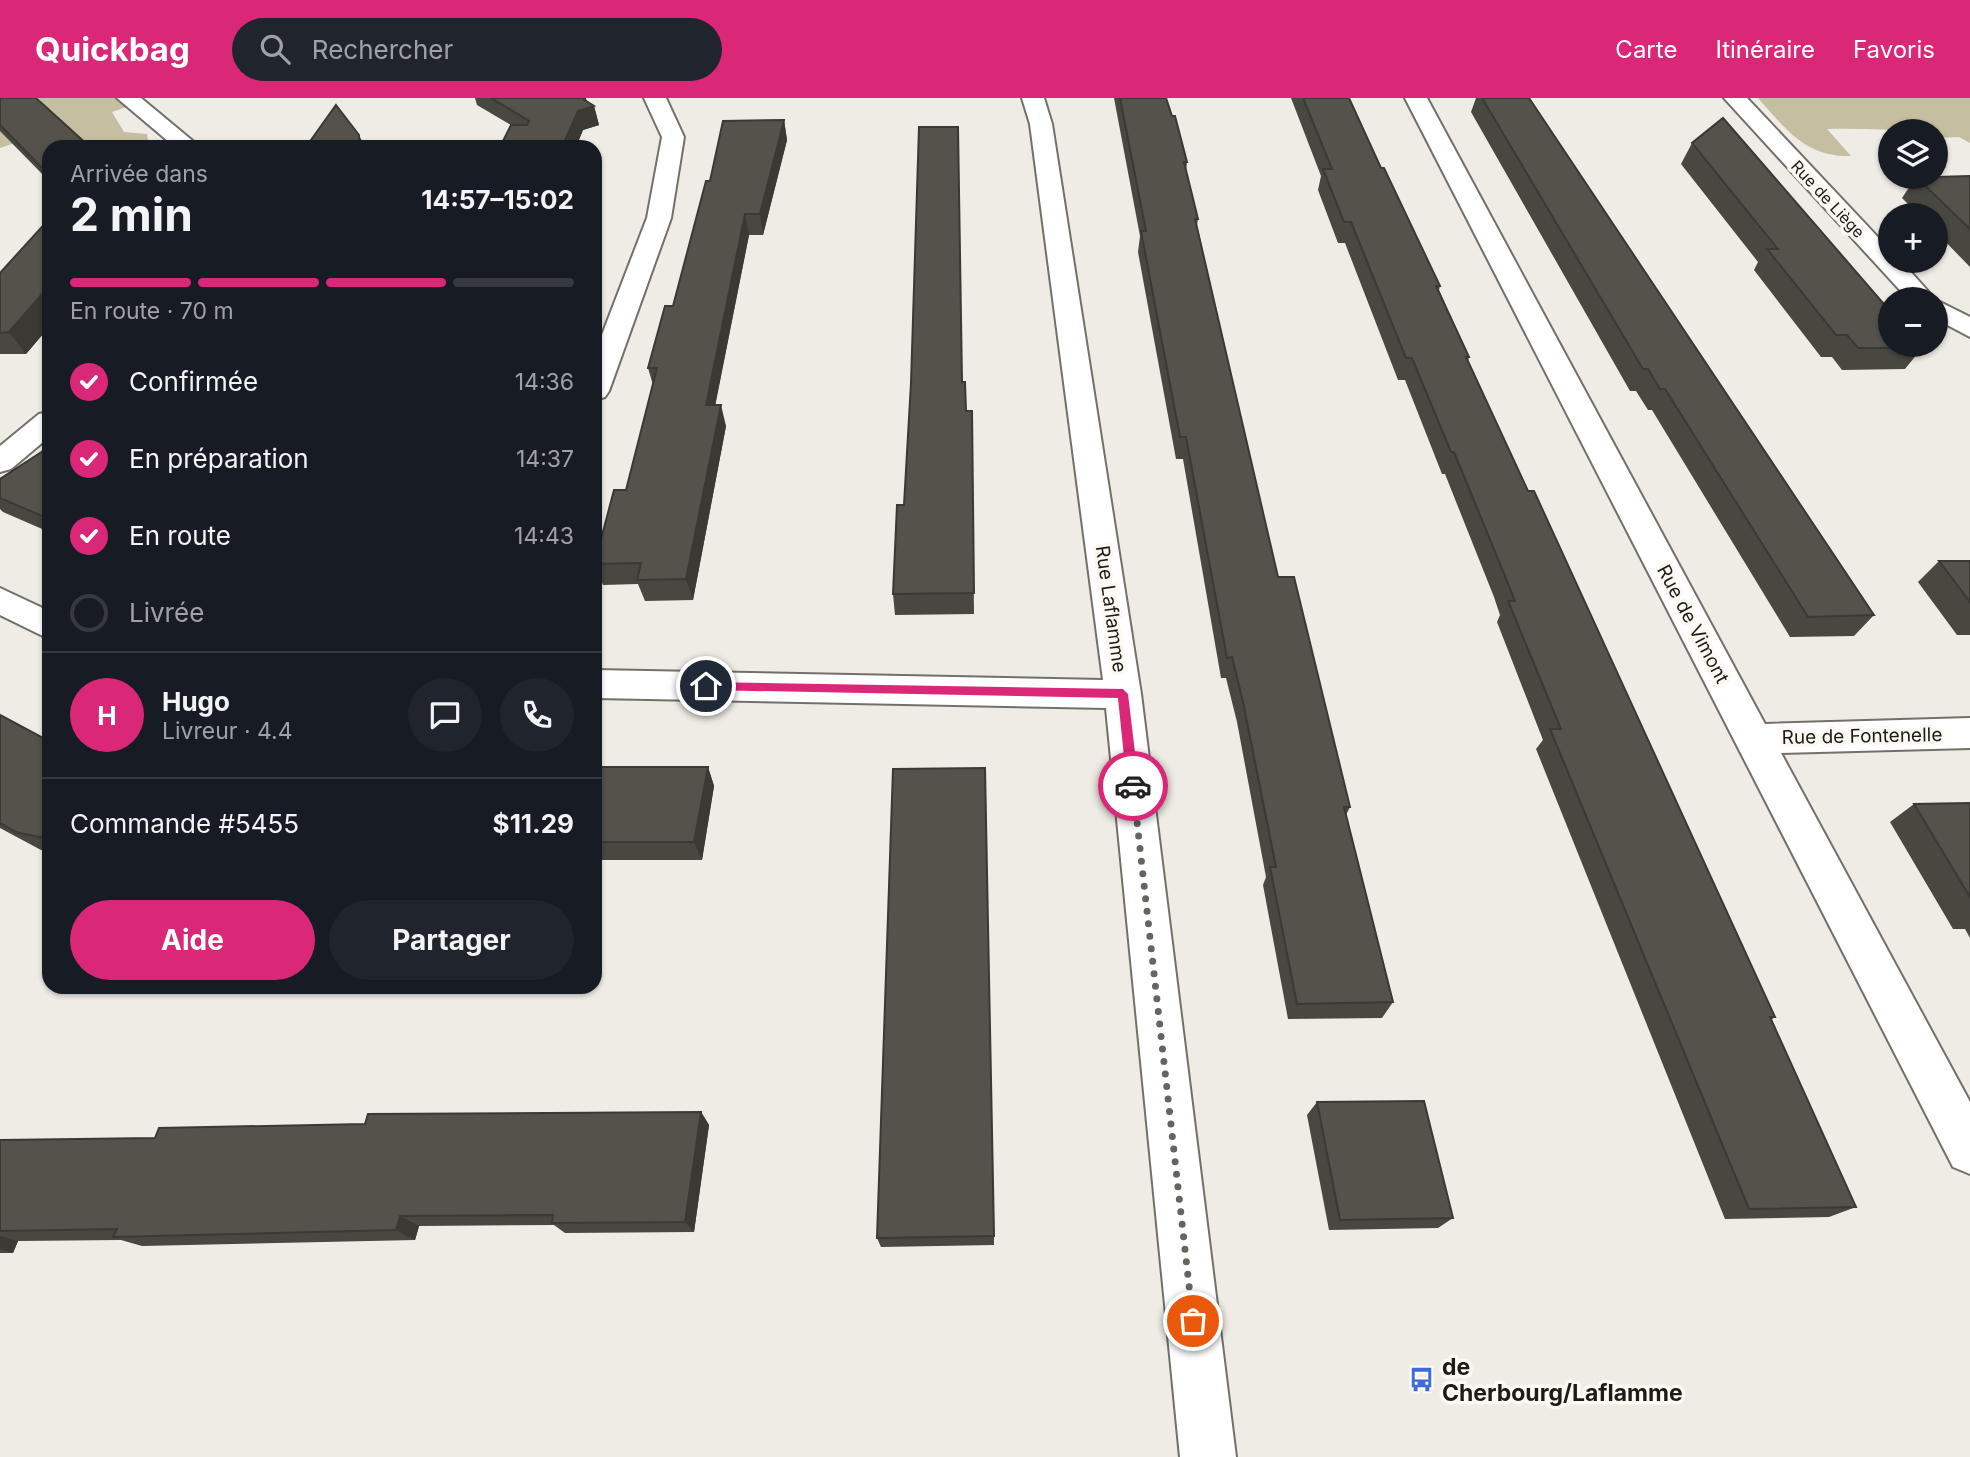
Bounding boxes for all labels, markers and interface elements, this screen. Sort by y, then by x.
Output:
search box [232,18,722,81]
text: Quickbag [35,29,190,69]
icon: search [256,30,294,68]
text: Rechercher [312,34,453,65]
text: Carte [1615,35,1677,64]
text: Itinéraire [1715,35,1815,64]
text: Favoris [1853,35,1935,64]
map controls [1878,119,1948,357]
button: layers [1878,119,1948,189]
street label: Rue de Liège [1787,156,1869,242]
text: Arrivée dans [70,160,208,188]
text: 14:57–15:02 [421,184,574,215]
text: 2 min [70,186,193,242]
button: + [1878,203,1948,273]
button: − [1878,287,1948,357]
text: En route · 70 m [70,297,234,325]
icon: check [70,363,108,401]
text: Confirmée [129,366,258,397]
text: 14:36 [515,368,574,396]
icon: check [70,440,108,478]
text: En préparation [129,443,309,474]
text: 14:37 [516,445,574,473]
icon: check [70,517,108,555]
text: En route [129,520,231,551]
text: 14:43 [514,522,574,550]
street label: Rue Laflamme [1091,544,1131,674]
street label: Rue de Vimont [1652,561,1734,687]
text: Livrée [129,597,204,628]
pin [676,656,736,716]
icon: home [687,667,725,705]
button: chat [408,678,482,752]
button: phone [500,678,574,752]
text: Hugo [162,686,230,717]
text: H [97,700,117,731]
text: Livreur · 4.4 [162,717,293,745]
street label: Rue de Fontenelle [1781,723,1943,749]
courier [1098,751,1168,821]
icon: car [1114,767,1152,805]
text: Commande #5455 [70,808,299,839]
text: $11.29 [493,808,574,839]
button: Aide [70,900,315,980]
button: Partager [329,900,574,980]
pin [1163,1291,1223,1351]
icon: bag [1174,1302,1212,1340]
place label: de Cherbourg/Laflamme [1442,1353,1683,1407]
bus stop icon: de Cherbourg/Laflamme [1408,1366,1436,1394]

